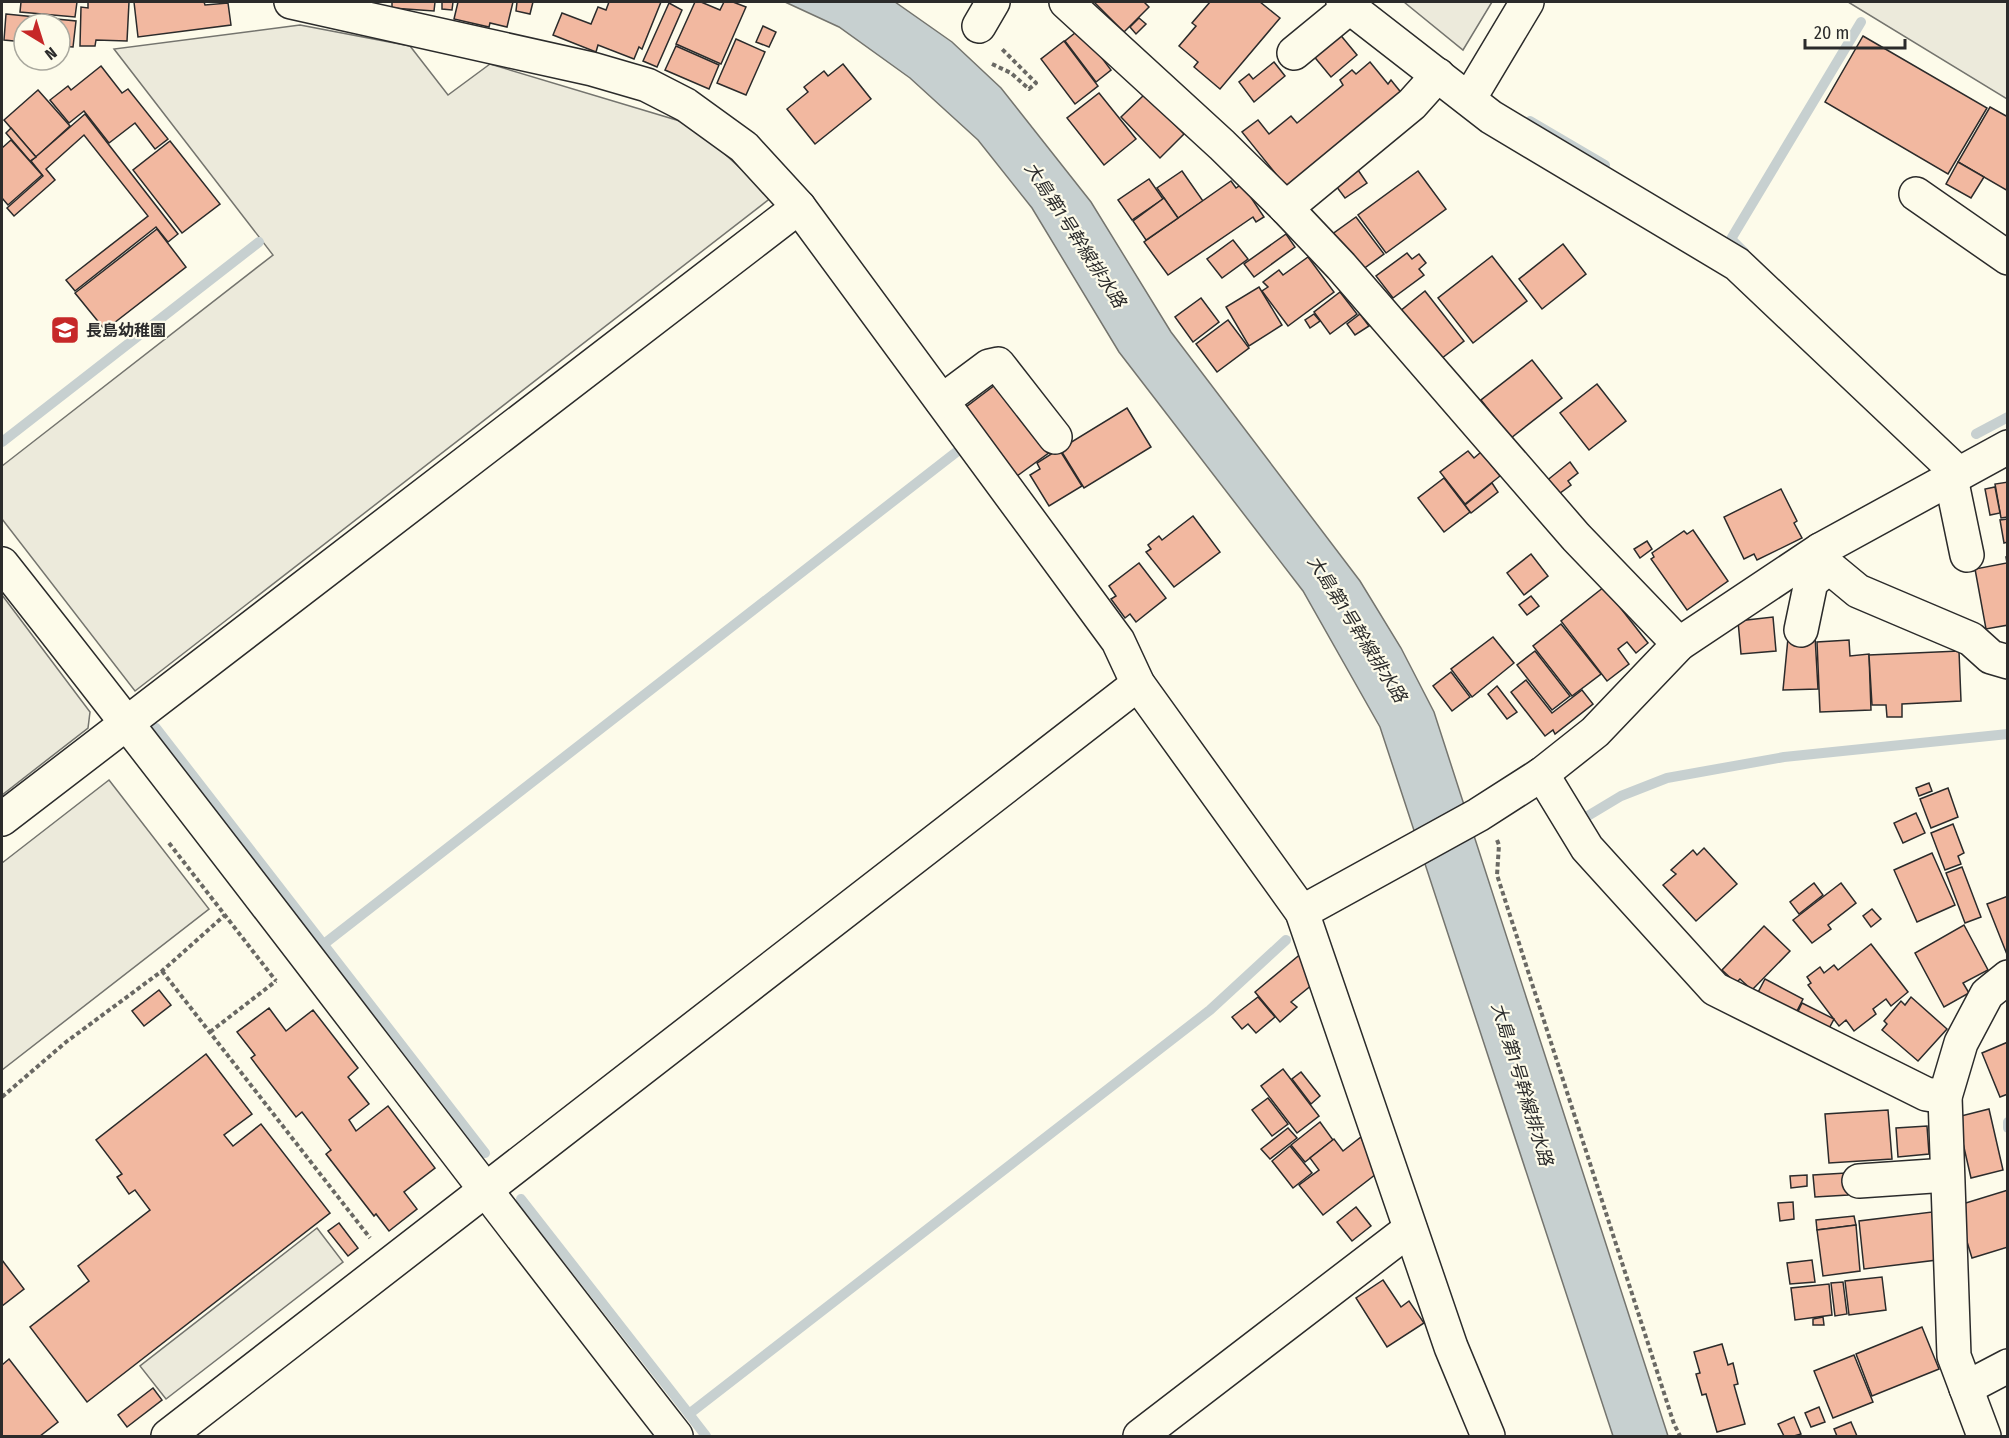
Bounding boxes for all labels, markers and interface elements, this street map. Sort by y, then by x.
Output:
north arrow [12,12,72,72]
scale bar [1805,12,1906,50]
text: 20 m [1814,22,1849,44]
text: N [41,43,61,64]
water label: 大島第1号幹線排水路 [1020,158,1131,314]
school or university icon: 長島幼稚園 [49,314,81,346]
place label: 長島幼稚園 [86,321,166,340]
water label: 大島第1号幹線排水路 [1303,551,1412,708]
water label: 大島第1号幹線排水路 [1487,1000,1558,1170]

